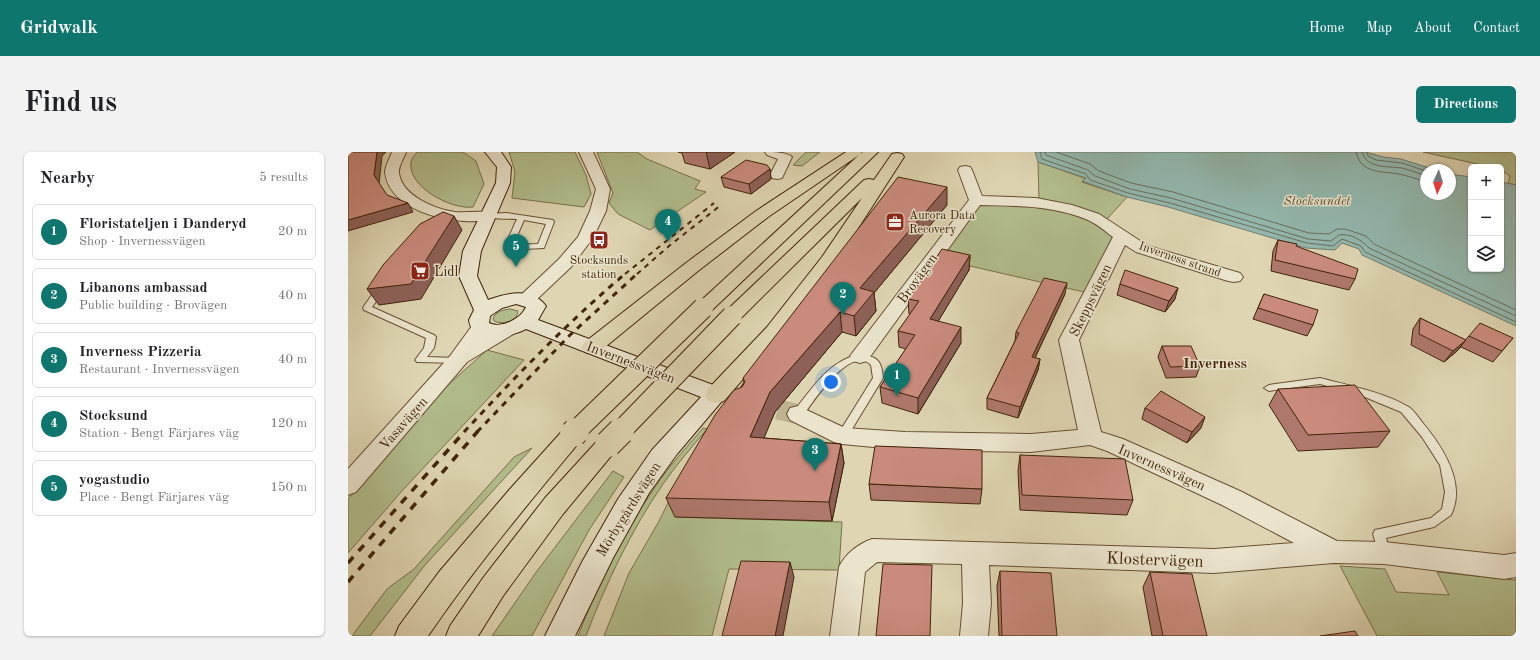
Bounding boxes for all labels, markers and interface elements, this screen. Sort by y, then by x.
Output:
text: Gridwalk [20,19,98,38]
text: Home [1309,21,1344,35]
text: Map [1366,21,1392,35]
text: About [1414,21,1451,35]
text: Contact [1473,21,1520,35]
button: Directions [1416,86,1516,123]
text: Find us [24,90,117,118]
north arrow [1420,164,1456,200]
map controls [1468,164,1504,272]
button: + [1468,164,1504,200]
text: Nearby [40,170,95,187]
text: 5 results [259,171,308,184]
water label: Stocksundet [1284,195,1351,208]
button: − [1468,200,1504,236]
pin: 4 [655,209,681,242]
place label: Aurora Data Recovery [909,210,975,236]
office icon: Aurora Data Recovery [884,211,906,233]
text: Floristateljen i Danderyd [79,217,247,232]
text: 1 [50,225,58,238]
text: 20 m [278,225,307,238]
bus stop icon: Stocksunds station [588,229,610,251]
pin: 5 [503,234,529,267]
text: Shop · Invernessvägen [79,235,206,248]
button: layers [1468,236,1504,272]
street label: Inverness strand [1137,240,1222,280]
street label: Brovägen [895,251,941,306]
place label: Stocksunds station [570,255,628,281]
supermarket icon: Lidl [409,260,431,282]
street label: Skeppsvägen [1067,262,1115,339]
place label: Lidl [434,265,458,279]
text: Libanons ambassad [79,281,208,296]
pin: 2 [830,282,856,315]
text: 2 [50,289,58,302]
text: 40 m [278,289,307,302]
text: Public building · Brovägen [79,299,227,312]
street label: Invernessvägen [584,340,677,386]
text: Inverness Pizzeria [79,345,202,360]
text: 3 [50,353,58,366]
text: 40 m [278,353,307,366]
district label: Inverness [1183,357,1247,372]
text: Restaurant · Invernessvägen [79,363,239,376]
pin: 1 [884,363,910,396]
your location [821,372,841,392]
street label: Vasavägen [377,394,431,453]
text: Stocksund [79,409,148,424]
text: 4 [50,417,58,430]
text: 120 m [270,417,307,430]
text: Station · Bengt Färjares väg [79,427,239,440]
pin: 3 [802,438,828,471]
street label: Invernessvägen [1116,442,1208,494]
street label: Mörbygårdsvägen [594,459,664,559]
text: yogastudio [79,473,150,488]
text: 5 [50,481,58,494]
text: 150 m [270,481,307,494]
text: Place · Bengt Färjares väg [79,491,229,504]
street label: Klostervägen [1106,550,1204,571]

